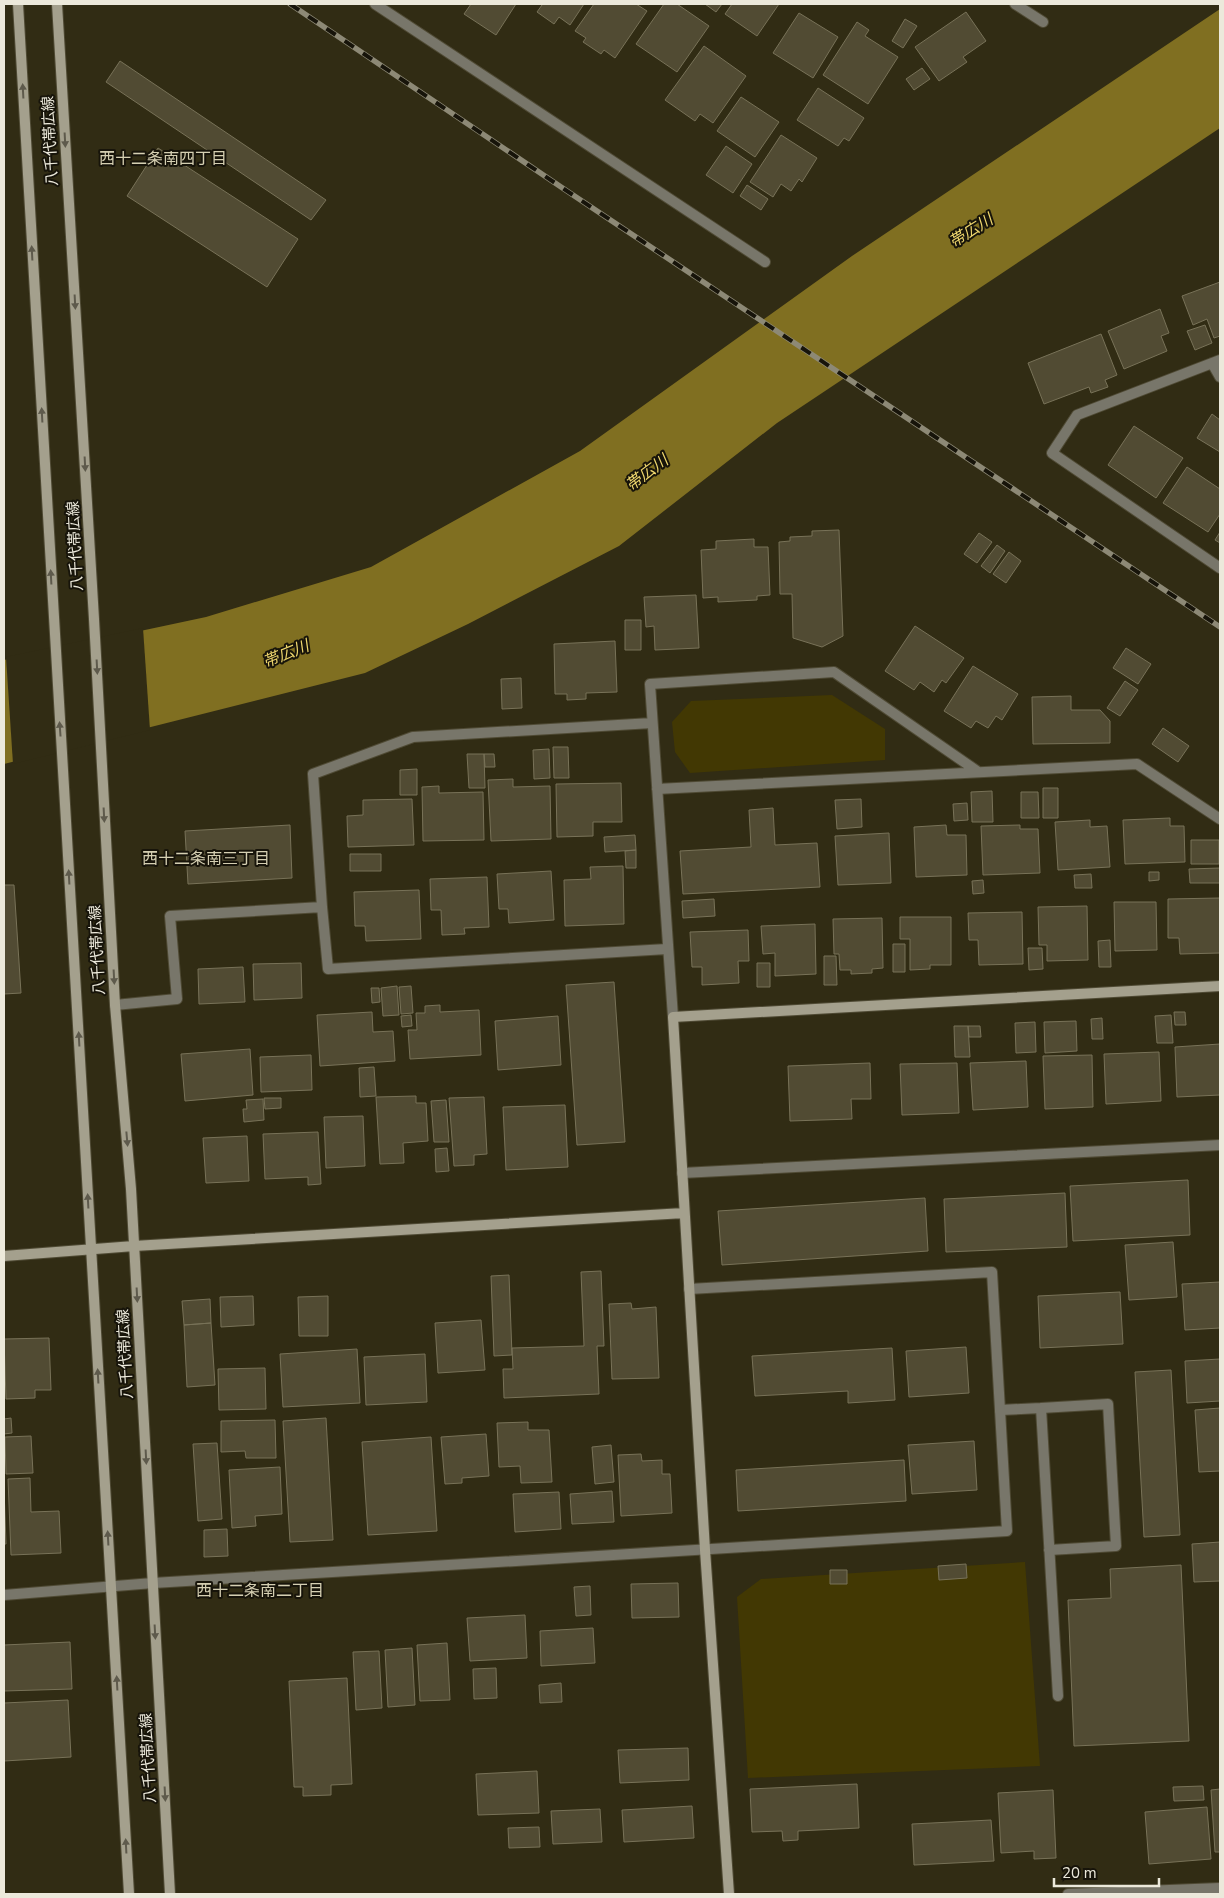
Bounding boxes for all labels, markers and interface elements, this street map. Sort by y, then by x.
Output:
one-way arrow [18,82,26,98]
street label: 八千代帯広線 [38,96,62,186]
one-way arrow [62,132,70,148]
district label: 西十二条南四丁目 [99,148,227,170]
water label: 帯広川 [945,208,999,253]
one-way arrow [28,245,36,261]
one-way arrow [72,294,80,310]
one-way arrow [37,407,45,423]
water label: 帯広川 [621,449,674,496]
one-way arrow [81,456,89,472]
street label: 八千代帯広線 [63,501,87,591]
one-way arrow [47,569,55,585]
water label: 帯広川 [260,634,314,673]
one-way arrow [93,659,101,675]
one-way arrow [56,721,64,737]
one-way arrow [101,807,109,823]
district label: 西十二条南三丁目 [142,848,270,870]
one-way arrow [65,869,73,885]
street label: 八千代帯広線 [85,905,109,995]
one-way arrow [110,969,118,985]
one-way arrow [74,1031,82,1047]
one-way arrow [123,1131,131,1147]
one-way arrow [83,1193,91,1209]
one-way arrow [133,1287,141,1303]
street label: 八千代帯広線 [113,1309,137,1399]
one-way arrow [94,1367,102,1383]
one-way arrow [142,1450,150,1466]
one-way arrow [103,1530,111,1546]
district label: 西十二条南二丁目 [196,1580,324,1602]
one-way arrow [152,1624,160,1640]
one-way arrow [112,1675,120,1691]
street label: 八千代帯広線 [136,1713,160,1803]
one-way arrow [161,1786,169,1802]
one-way arrow [122,1837,130,1853]
scale bar [1054,1856,1159,1888]
text: 20 m [1062,1863,1097,1883]

